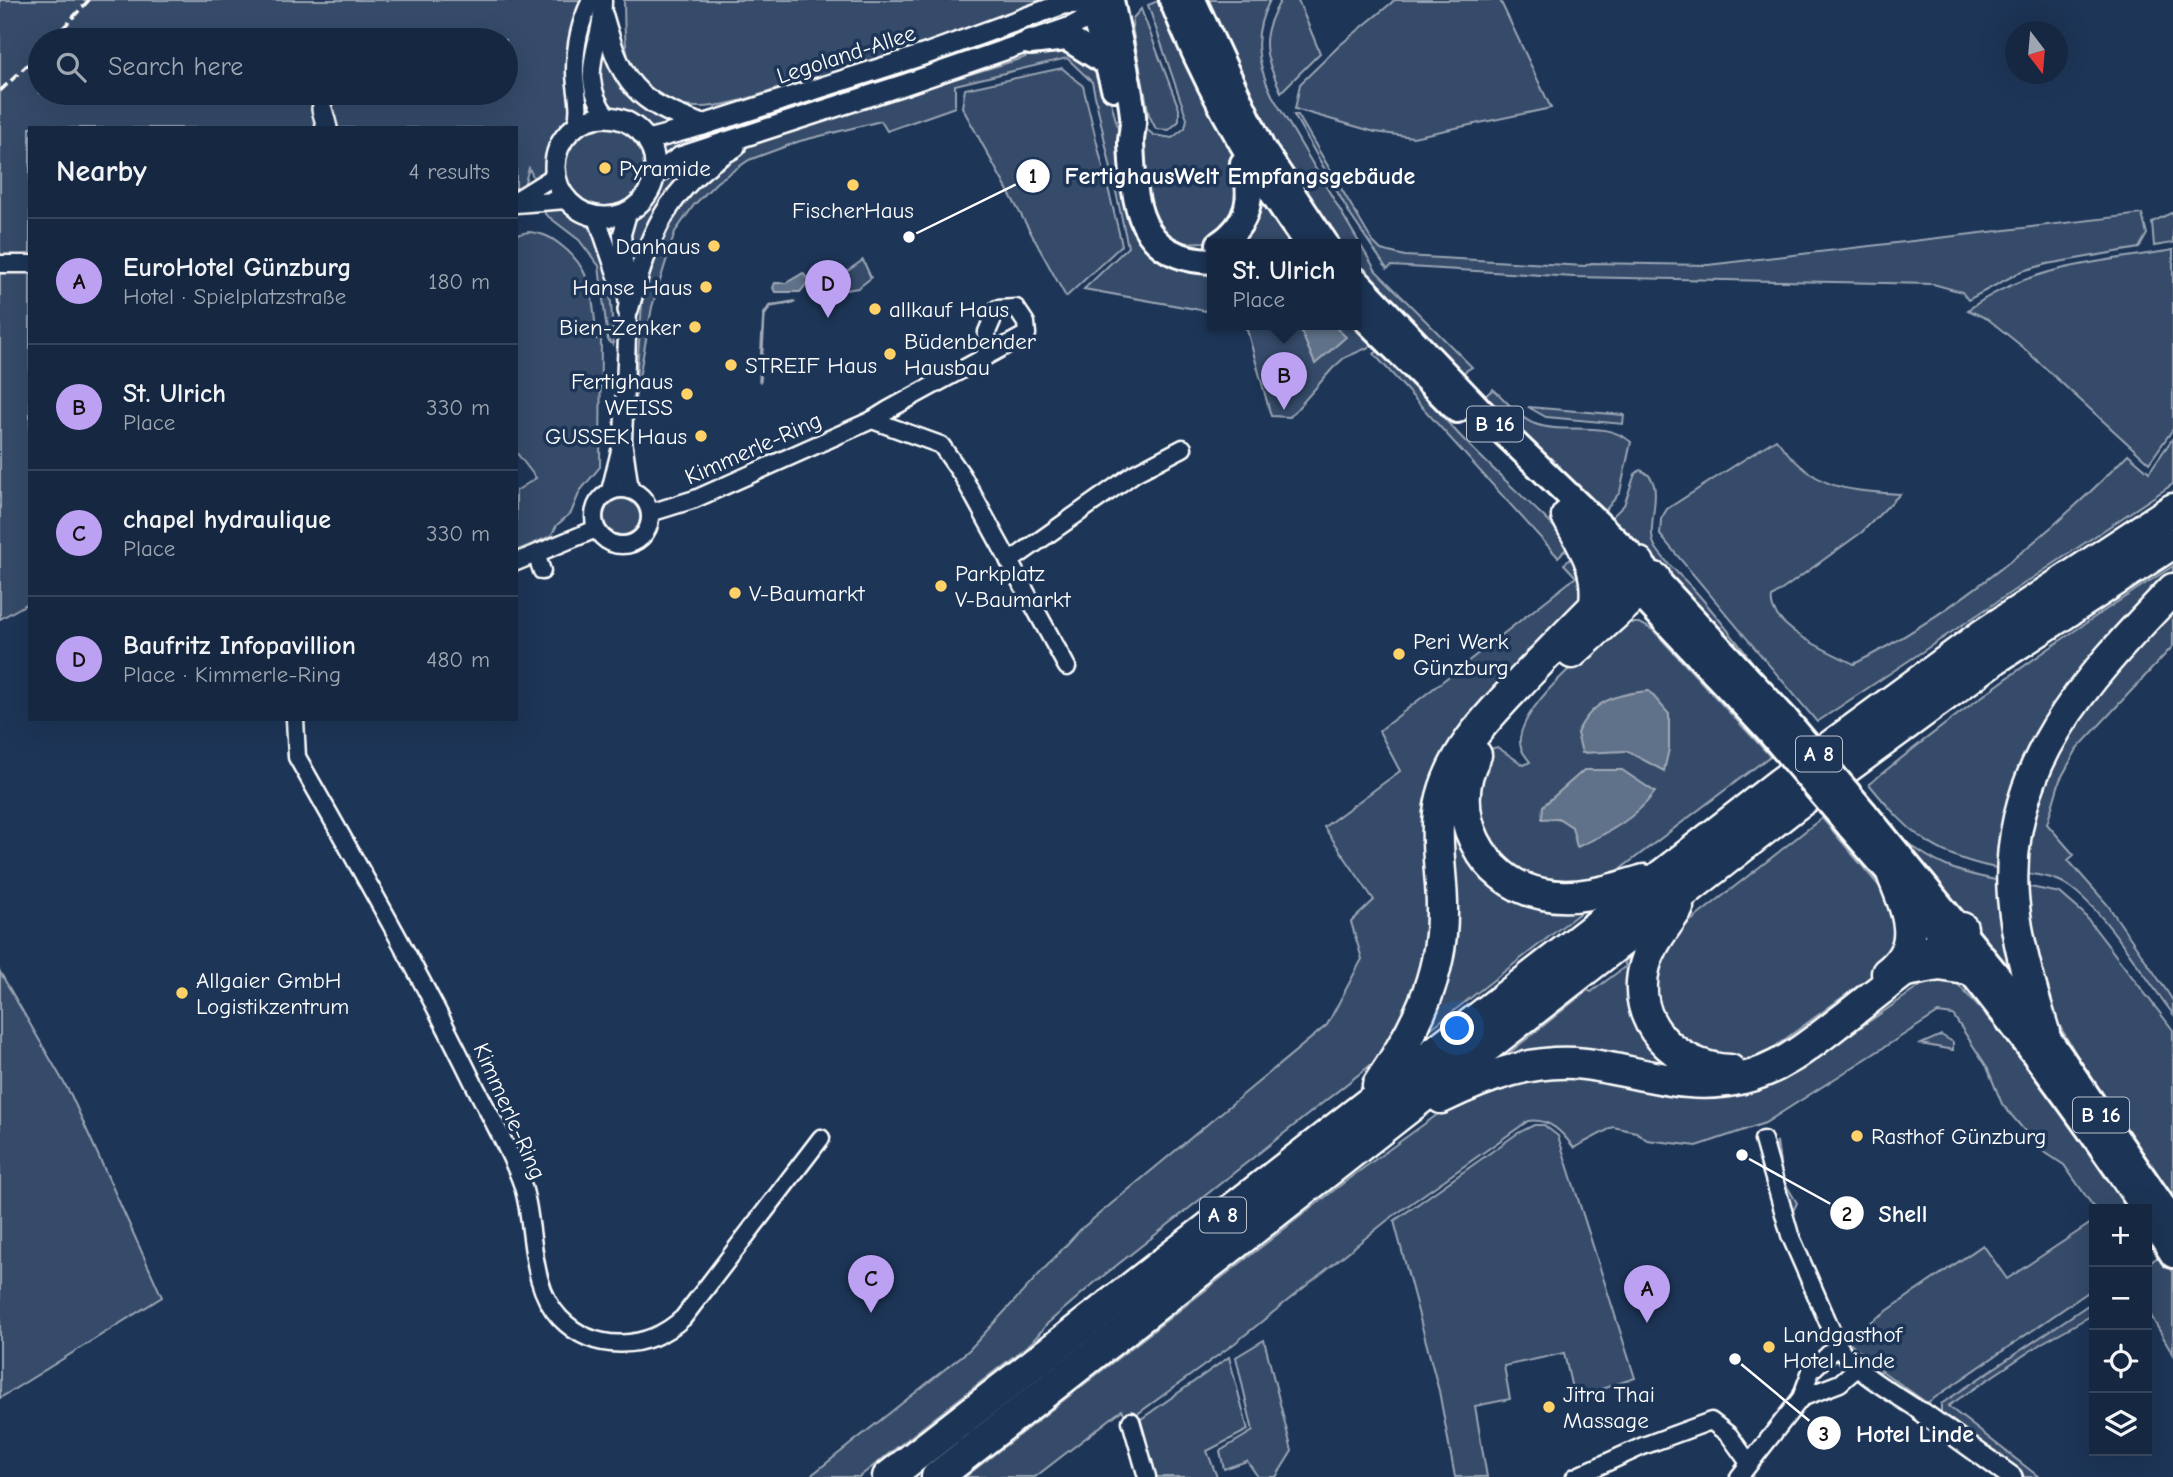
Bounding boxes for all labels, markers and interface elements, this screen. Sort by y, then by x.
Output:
street label: Legoland-Allee [773,19,919,90]
north arrow [2005,21,2068,84]
search box [28,28,518,105]
icon: search [52,48,90,86]
text: Search here [108,52,243,82]
callout: FertighausWelt Empfangsgebäude [1016,153,1429,198]
text: Nearby [56,154,147,189]
place label: Pyramide [619,155,711,182]
text: 4 results [408,158,490,185]
marker: Pyramide [597,160,613,176]
text: FertighausWelt Empfangsgebäude [1065,162,1416,190]
text: 1 [1029,164,1037,188]
marker: FischerHaus [845,177,861,193]
place label: FischerHaus [792,197,914,224]
place label: Danhaus [615,233,700,260]
marker: Danhaus [706,238,722,254]
popup [1207,239,1361,330]
text: EuroHotel Günzburg [123,253,352,283]
text: St. Ulrich [1233,256,1335,286]
pin: D [805,260,851,318]
text: A [73,268,85,295]
text: 180 m [428,268,490,295]
place label: Hanse Haus [572,274,692,301]
marker: Hanse Haus [698,279,714,295]
text: Hotel · Spielplatzstraße [123,283,346,310]
text: Place [1233,286,1285,313]
place label: allkauf Haus [889,296,1009,323]
marker: allkauf Haus [867,301,883,317]
place label: Bien-Zenker [559,314,682,341]
marker: Bien-Zenker [687,319,703,335]
place label: Büdenbender Hausbau [904,328,1037,381]
marker: Büdenbender Hausbau [882,346,898,362]
place label: STREIF Haus [745,352,877,379]
pin: B [1261,352,1307,410]
marker: STREIF Haus [723,357,739,373]
place label: Fertighaus WEISS [571,368,673,421]
text: St. Ulrich [123,379,226,409]
marker: Fertighaus WEISS [679,386,695,402]
text: B [72,394,86,421]
text: 330 m [426,394,490,421]
street label: Kimmerle-Ring [681,406,826,491]
road number: B 16 [1467,406,1523,442]
text: Place [123,409,175,436]
place label: GUSSEK Haus [545,423,687,450]
marker: GUSSEK Haus [693,428,709,444]
text: chapel hydraulique [123,505,331,535]
text: C [72,520,86,547]
text: 330 m [426,520,490,547]
text: Place [123,535,175,562]
place label: Parkplatz V-Baumarkt [955,560,1072,613]
marker: Parkplatz V-Baumarkt [933,578,949,594]
place label: V-Baumarkt [749,580,866,607]
marker: V-Baumarkt [727,585,743,601]
place label: Peri Werk Günzburg [1413,628,1509,681]
text: Baufritz Infopavillion [123,631,356,661]
text: D [72,646,86,673]
text: 480 m [426,646,490,673]
marker: Peri Werk Günzburg [1391,646,1407,662]
text: Place · Kimmerle-Ring [123,661,341,688]
road number: A 8 [1796,736,1842,772]
place label: Allgaier GmbH Logistikzentrum [196,967,349,1020]
marker: Allgaier GmbH Logistikzentrum [174,985,190,1001]
your location [1440,1011,1474,1045]
street label: Kimmerle-Ring [467,1039,552,1184]
road number: B 16 [2073,1098,2129,1132]
place label: Rasthof Günzburg [1871,1123,2047,1150]
marker: Rasthof Günzburg [1849,1128,1865,1144]
callout: Shell [1830,1191,1942,1236]
road number: A 8 [1200,1198,1246,1232]
text: Shell [1879,1200,1927,1228]
text: 2 [1842,1202,1852,1226]
map controls [2089,1204,2152,1456]
button: + [2089,1204,2152,1267]
pin: C [848,1255,894,1313]
pin: A [1624,1265,1670,1323]
button: − [2089,1267,2152,1330]
place label: Landgasthof Hotel Linde [1783,1321,1903,1374]
button: locate [2089,1330,2152,1393]
marker: Landgasthof Hotel Linde [1761,1339,1777,1355]
place label: Jitra Thai Massage [1563,1381,1655,1434]
button: layers [2089,1393,2152,1456]
marker: Jitra Thai Massage [1541,1399,1557,1415]
callout: Hotel Linde [1807,1411,1988,1456]
text: Hotel Linde [1856,1420,1974,1448]
text: 3 [1819,1422,1829,1446]

